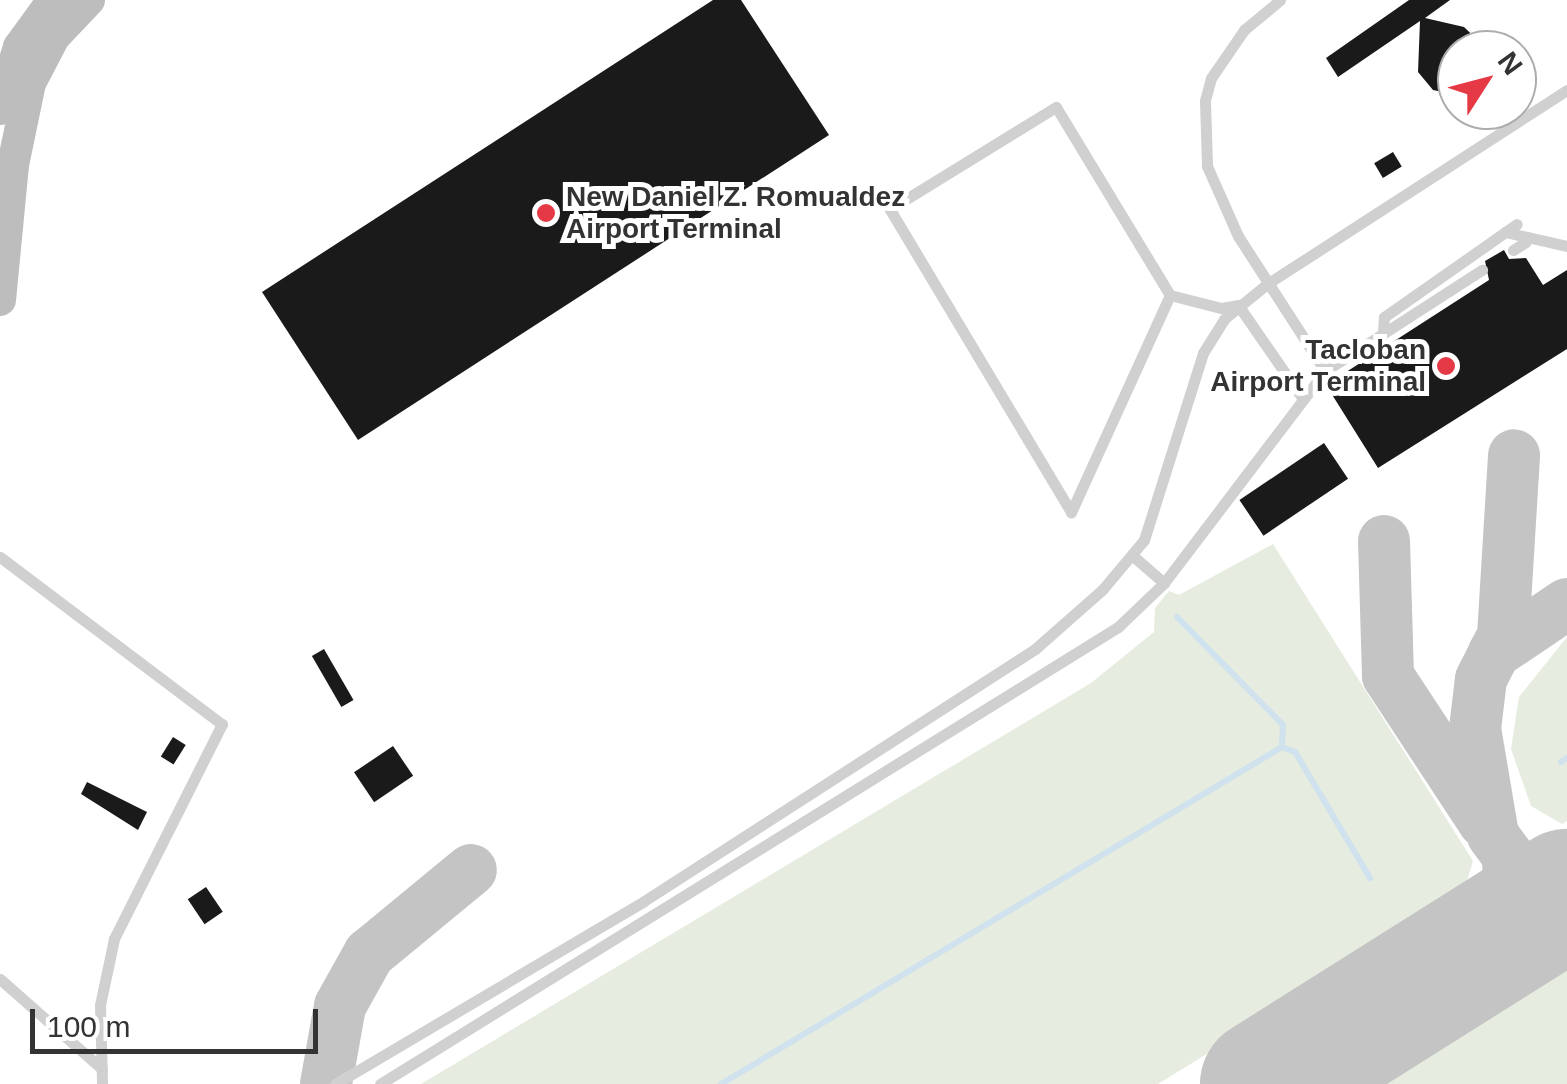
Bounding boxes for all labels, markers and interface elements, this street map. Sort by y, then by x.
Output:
north arrow [1437,30,1537,130]
text: N [1492,46,1529,81]
place label: New Daniel Z. Romualdez Airport Terminal [566,180,905,246]
marker: New Daniel Z. Romualdez Airport Terminal [535,202,557,224]
place label: Tacloban Airport Terminal [1210,333,1426,399]
marker: Tacloban Airport Terminal [1435,355,1457,377]
scale bar [35,989,322,1051]
text: 100 m [47,1010,130,1043]

